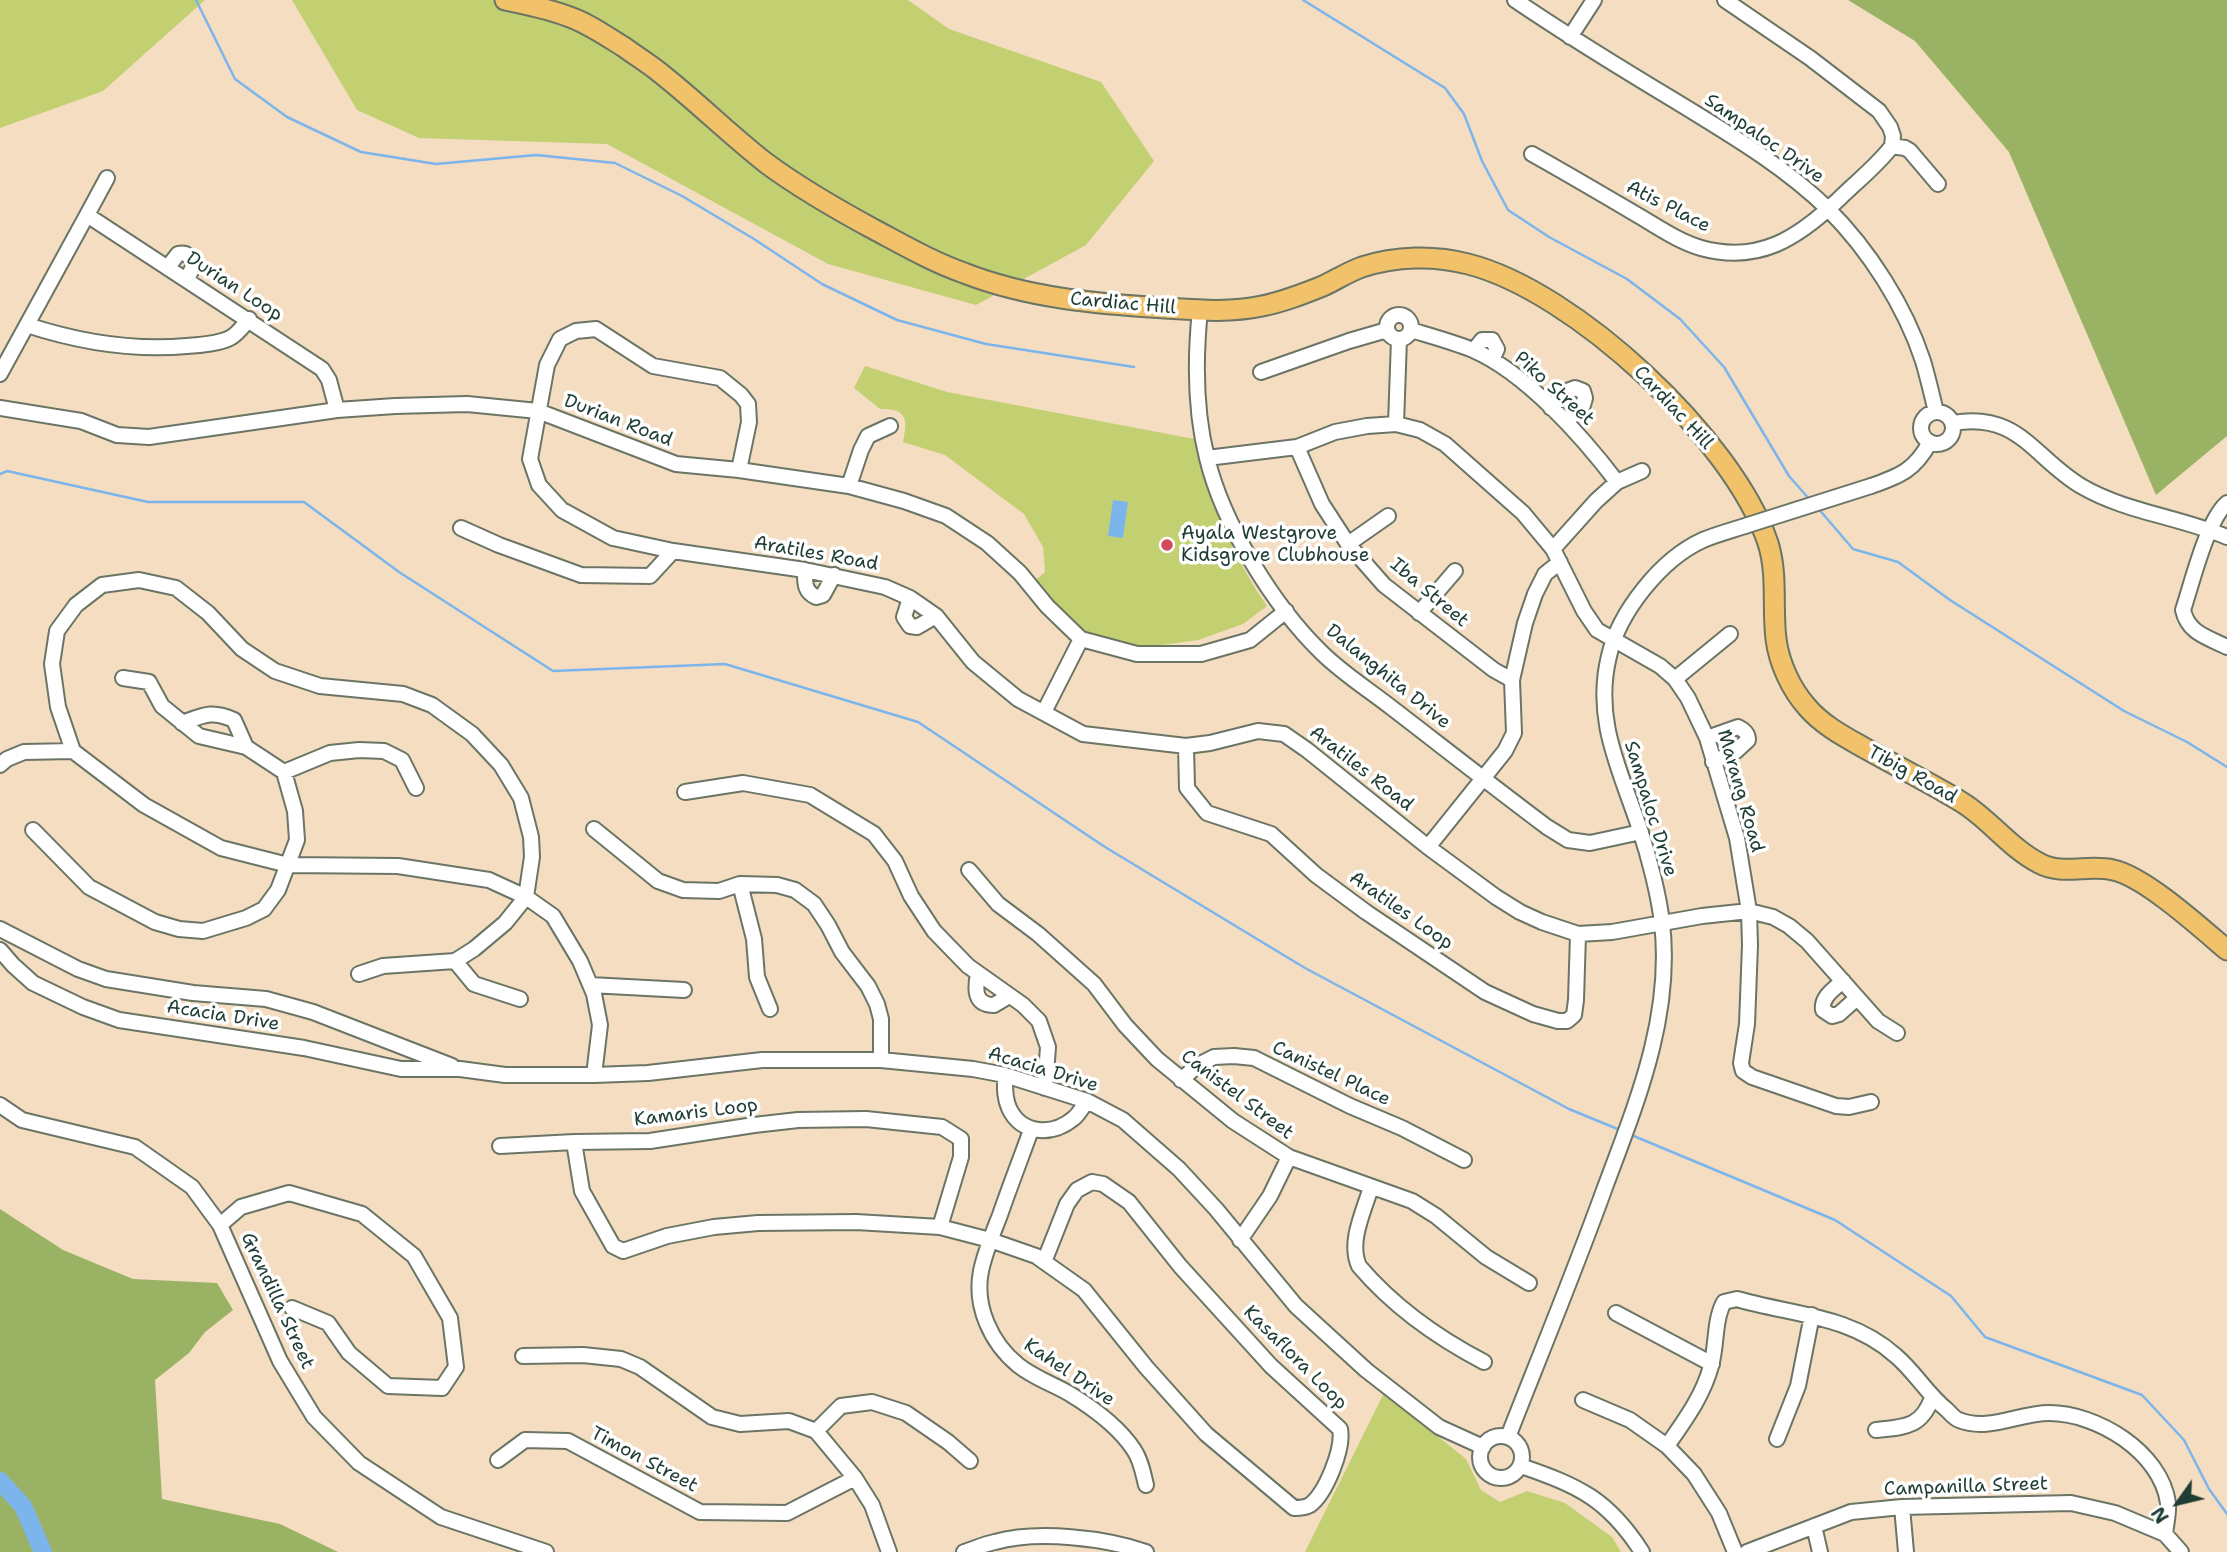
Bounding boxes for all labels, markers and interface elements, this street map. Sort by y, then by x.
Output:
street label: Sampaloc Drive [1700,89,1828,189]
street label: Atis Place [1622,176,1714,238]
street label: Durian Loop [181,247,287,327]
street label: Cardiac Hill [1069,288,1177,320]
street label: Piko Street [1509,347,1599,431]
street label: Cardiac Hill [1628,361,1718,455]
street label: Durian Road [560,390,676,452]
place label: Ayala Westgrove Kidsgrove Clubhouse [1181,523,1369,567]
street label: Aratiles Road [752,532,880,576]
marker: Ayala Westgrove Kidsgrove Clubhouse [1159,537,1175,553]
street label: Iba Street [1385,554,1473,632]
street label: Dalanghita Drive [1321,620,1455,734]
street label: Aratiles Road [1304,721,1418,817]
street label: Marang Road [1712,727,1768,855]
street label: Sampaloc Drive [1619,738,1681,880]
street label: Tibig Road [1863,741,1961,809]
street label: Aratiles Loop [1345,867,1457,955]
street label: Acacia Drive [165,996,281,1036]
street label: Canistel Place [1268,1037,1394,1111]
street label: Acacia Drive [985,1042,1101,1098]
street label: Canistel Street [1176,1045,1298,1145]
street label: Kamaris Loop [633,1094,759,1132]
street label: Grandilla Street [235,1229,319,1373]
street label: Kasaflora Loop [1238,1301,1352,1415]
street label: Kahel Drive [1019,1334,1119,1412]
street label: Timon Street [586,1422,702,1498]
north arrow [2143,1468,2213,1538]
street label: Campanilla Street [1884,1473,2048,1501]
text: N [2146,1502,2175,1528]

